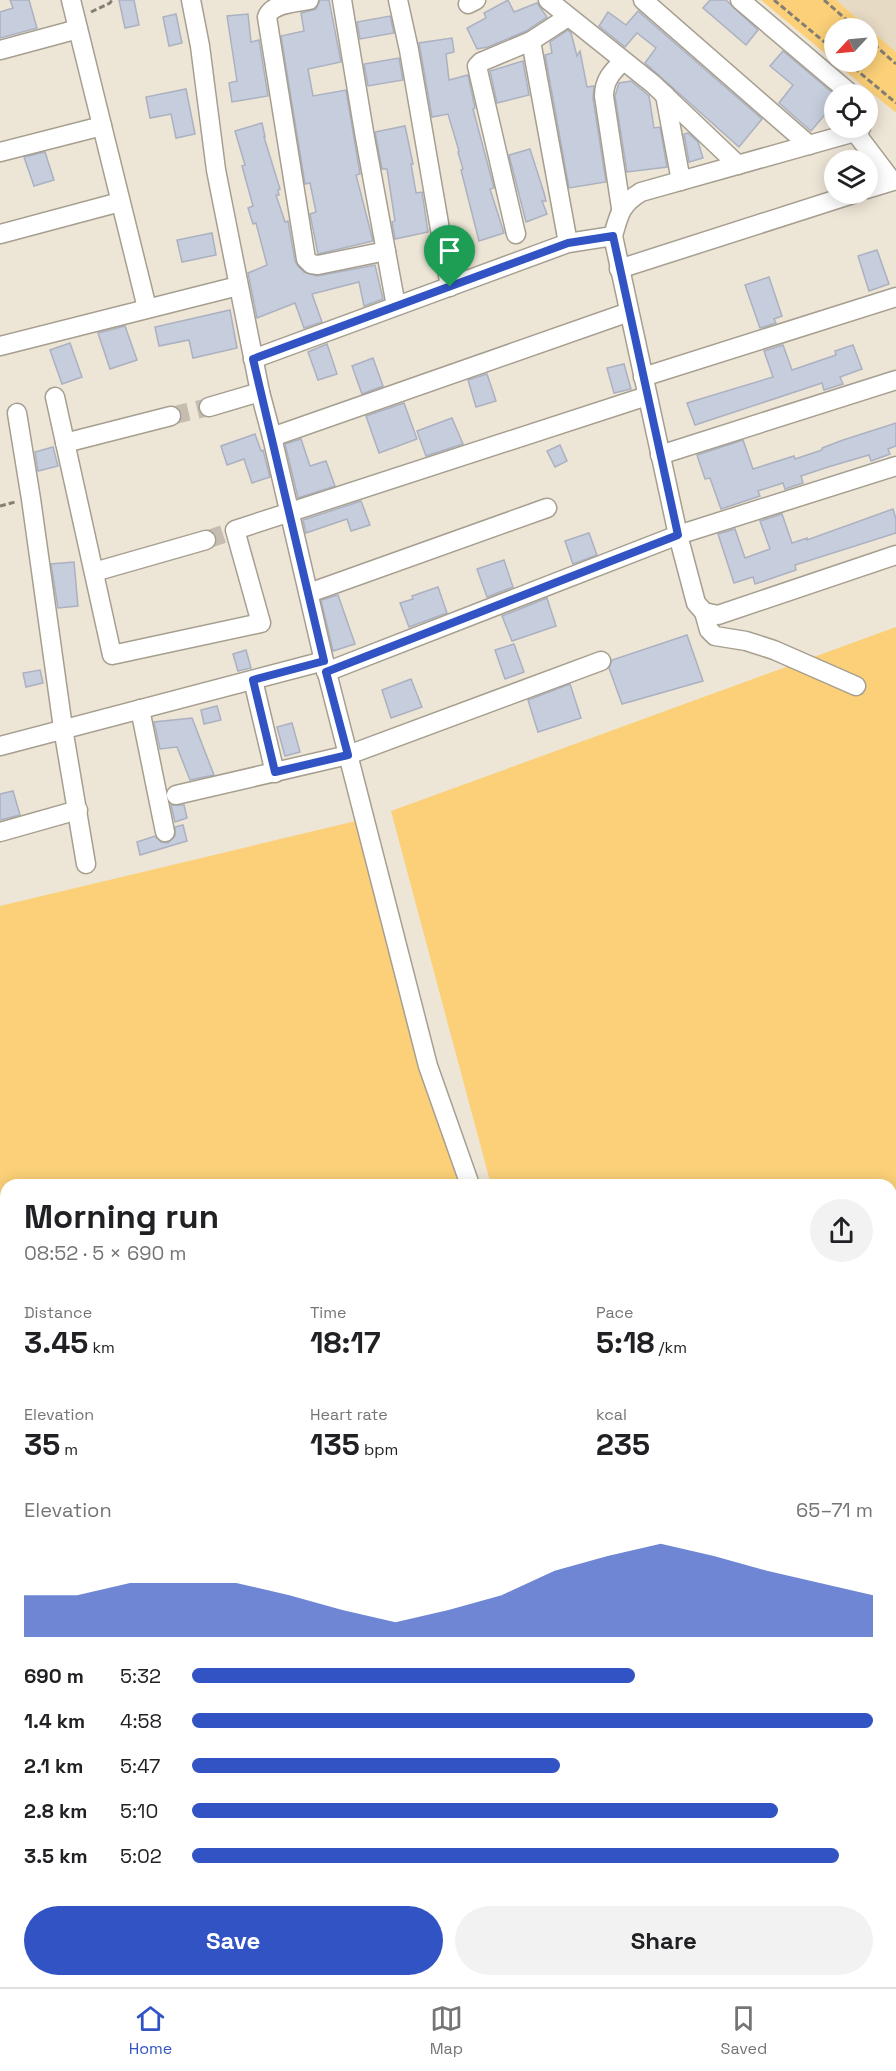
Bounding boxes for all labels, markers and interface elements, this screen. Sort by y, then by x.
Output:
north arrow [824,18,878,72]
map controls [824,18,878,204]
button: locate [824,84,878,138]
button: layers [824,150,878,204]
pin [424,225,475,287]
icon: arrive [433,234,466,267]
text: Morning run [24,1196,219,1238]
button: share [810,1199,873,1262]
text: 08:52 · 5 × 690 m [24,1240,187,1266]
text: Distance [24,1302,92,1323]
text: Time [310,1302,346,1323]
text: Pace [596,1302,633,1323]
text: 3.45 [24,1323,88,1362]
text: 18:17 [310,1323,381,1362]
text: 5:18 [596,1323,655,1362]
text: km [88,1337,115,1358]
text: /km [655,1337,687,1358]
text: Elevation [24,1404,94,1425]
text: Heart rate [310,1404,388,1425]
text: kcal [596,1404,627,1425]
text: 35 [24,1425,60,1464]
text: 135 [310,1425,360,1464]
text: 235 [596,1425,650,1464]
text: m [60,1439,78,1460]
text: bpm [360,1439,398,1460]
text: Elevation [24,1497,112,1523]
text: 65–71 m [796,1497,873,1523]
text: 690 m [24,1663,84,1689]
text: 5:32 [120,1663,161,1689]
text: 1.4 km [24,1708,85,1734]
text: 4:58 [120,1708,162,1734]
text: 2.1 km [24,1753,83,1779]
text: 5:47 [120,1753,160,1779]
text: 2.8 km [24,1798,87,1824]
text: 5:10 [120,1798,158,1824]
text: 3.5 km [24,1843,88,1869]
text: 5:02 [120,1843,162,1869]
button: Save [24,1906,443,1975]
button: Share [455,1906,873,1975]
tab: Home [129,2002,172,2059]
tab: Map [430,2002,463,2059]
tab: Saved [721,2002,767,2059]

